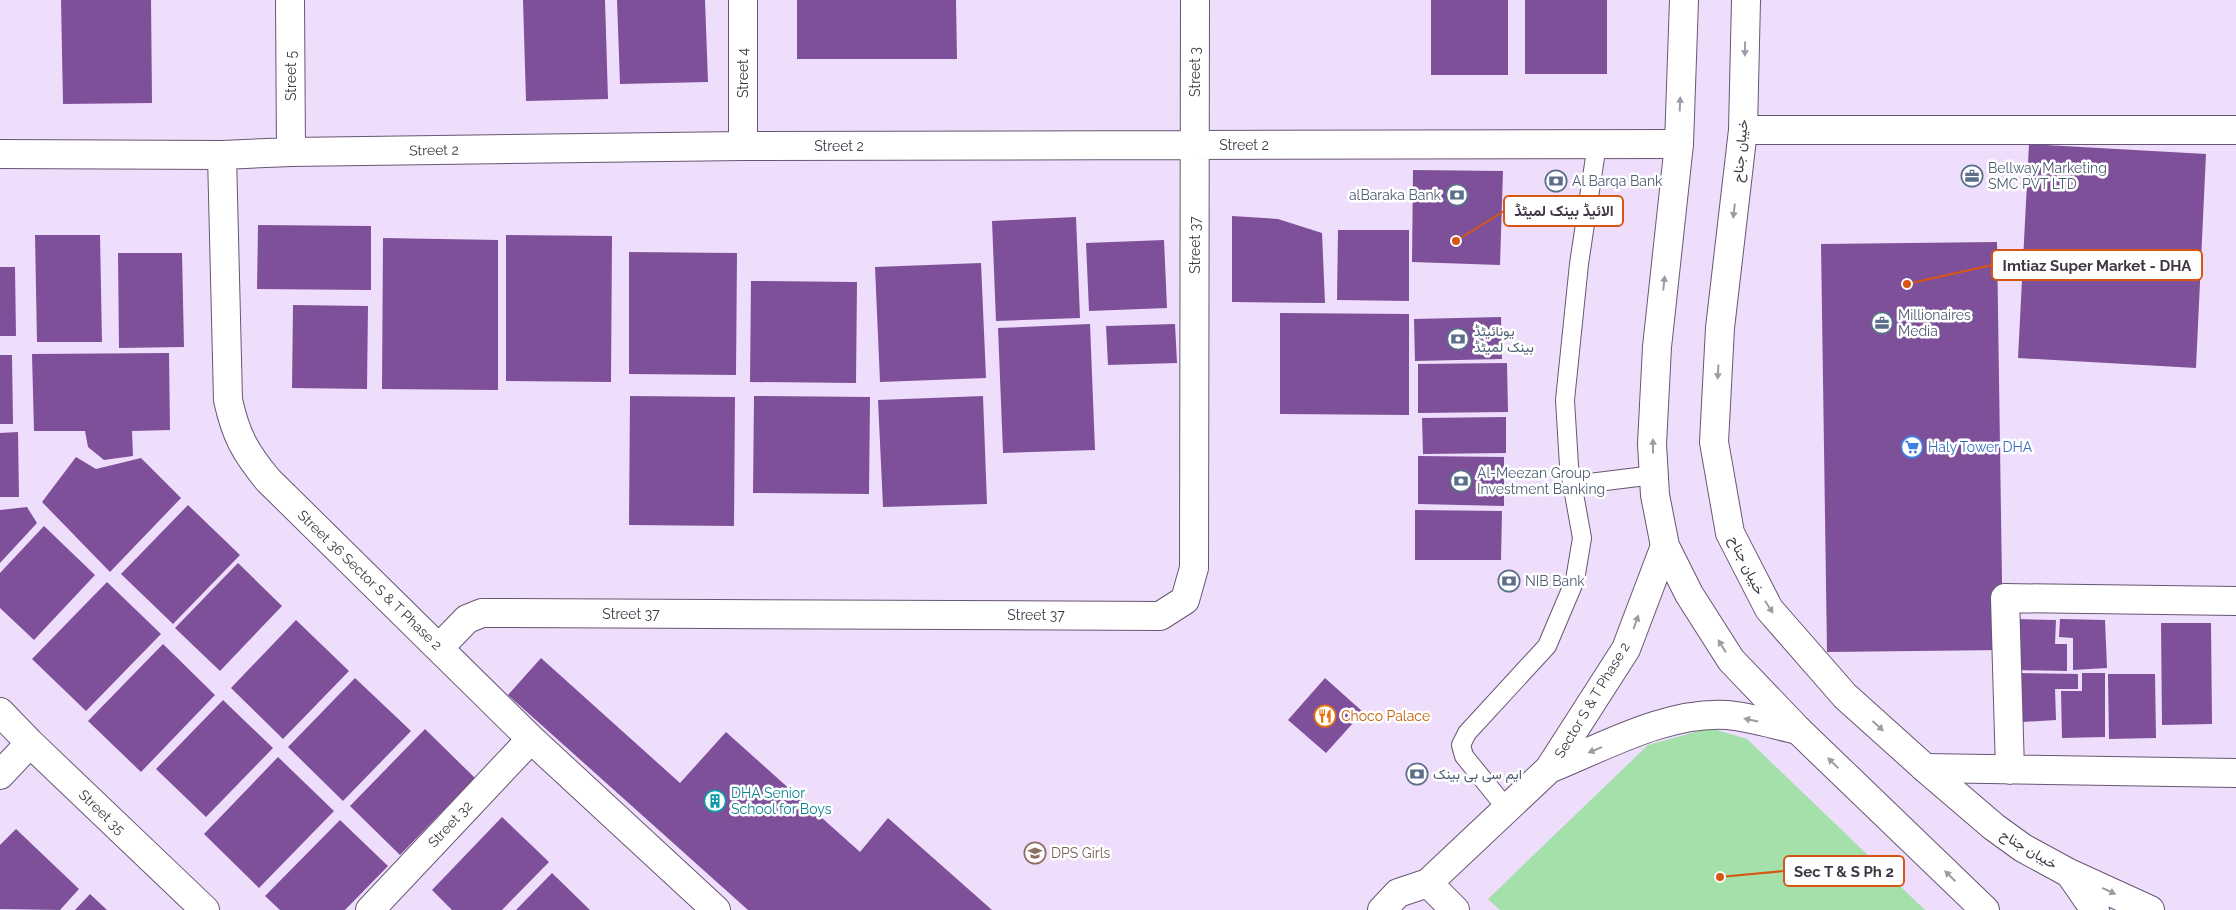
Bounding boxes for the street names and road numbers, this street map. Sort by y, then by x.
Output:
street label: Street 3 [1187,47,1203,97]
street label: Street 4 [735,48,751,98]
street label: Street 5 [283,51,299,101]
street label: خیبان جناح [1729,119,1754,183]
street label: Street 2 [1219,137,1269,153]
street label: Street 2 [814,138,864,154]
street label: Street 2 [409,142,459,158]
street label: Street 37 [1187,216,1203,274]
street label: Street 36 Sector S & T Phase 2 [295,507,445,653]
street label: خیبان جناح [1723,533,1768,598]
street label: Street 37 [602,606,660,622]
street label: Street 37 [1007,607,1065,623]
street label: Sector S & T Phase 2 [1551,639,1633,761]
street label: Street 35 [76,786,128,838]
street label: Street 32 [425,798,475,850]
street label: خیبان جناح [1996,826,2060,875]

